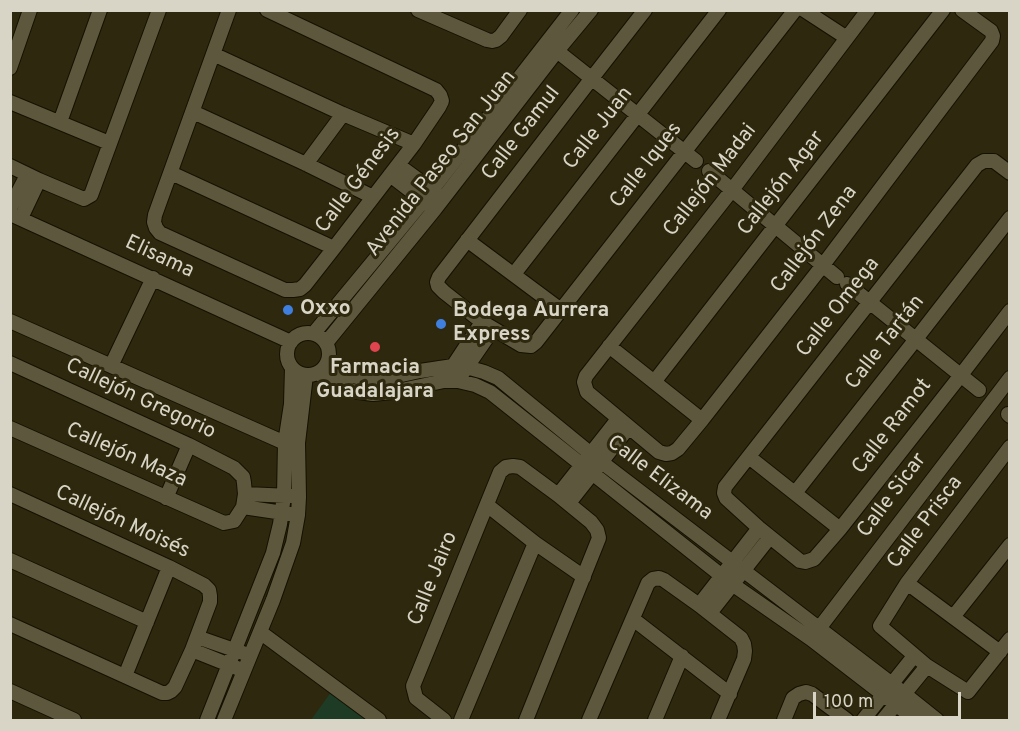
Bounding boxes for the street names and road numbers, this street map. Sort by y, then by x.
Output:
street label: Avenida Paseo San Juan [361,66,523,262]
street label: Calle Gamul [477,82,567,186]
street label: Calle Juan [559,82,639,176]
street label: Calle Iques [606,118,688,214]
street label: Callejón Madai [659,119,763,243]
street label: Calle Génesis [311,123,407,239]
street label: Callejón Agar [733,126,831,242]
street label: Callejón Zena [766,181,864,299]
street label: Elisama [120,231,198,285]
street label: Calle Omega [792,253,886,363]
street label: Calle Tartán [841,291,931,395]
street label: Callejón Gregorio [61,354,219,446]
street label: Calle Ramot [848,374,938,480]
street label: Callejón Maza [62,418,190,494]
street label: Calle Elizama [601,431,717,527]
street label: Calle Sicar [853,449,933,543]
street label: Calle Prisca [883,472,969,574]
street label: Callejón Moisés [51,481,193,565]
street label: Calle Jairo [404,528,464,630]

